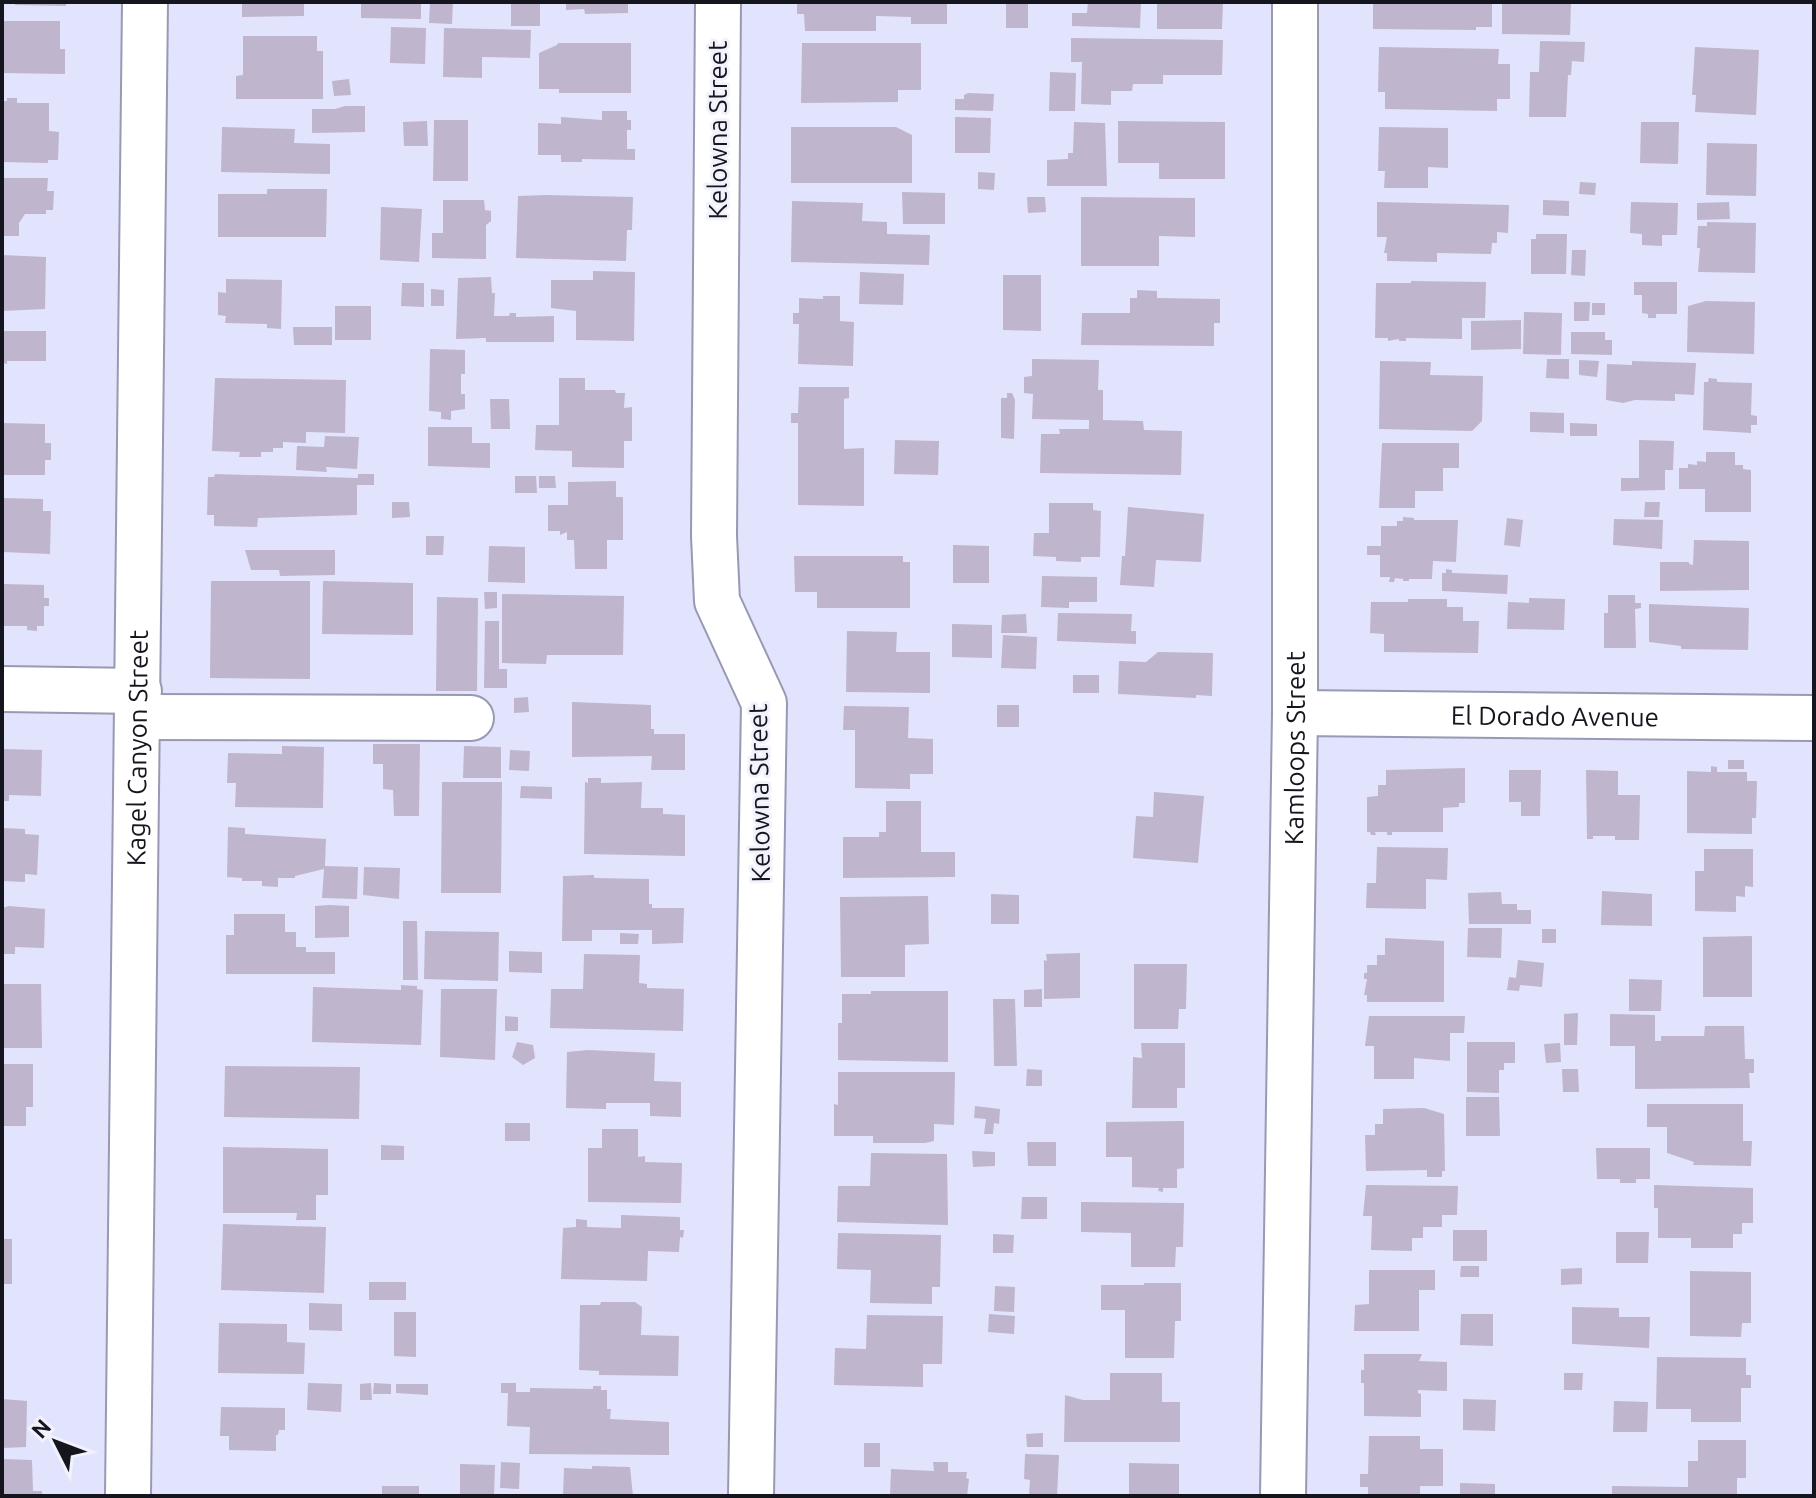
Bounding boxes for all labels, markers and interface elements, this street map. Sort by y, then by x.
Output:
street label: Kelowna Street [703,41,732,219]
street label: Kagel Canyon Street [121,630,152,866]
street label: Kamloops Street [1278,651,1310,845]
street label: El Dorado Avenue [1451,700,1659,731]
street label: Kelowna Street [743,703,775,883]
north arrow [16,1402,96,1482]
text: N [26,1414,56,1443]

